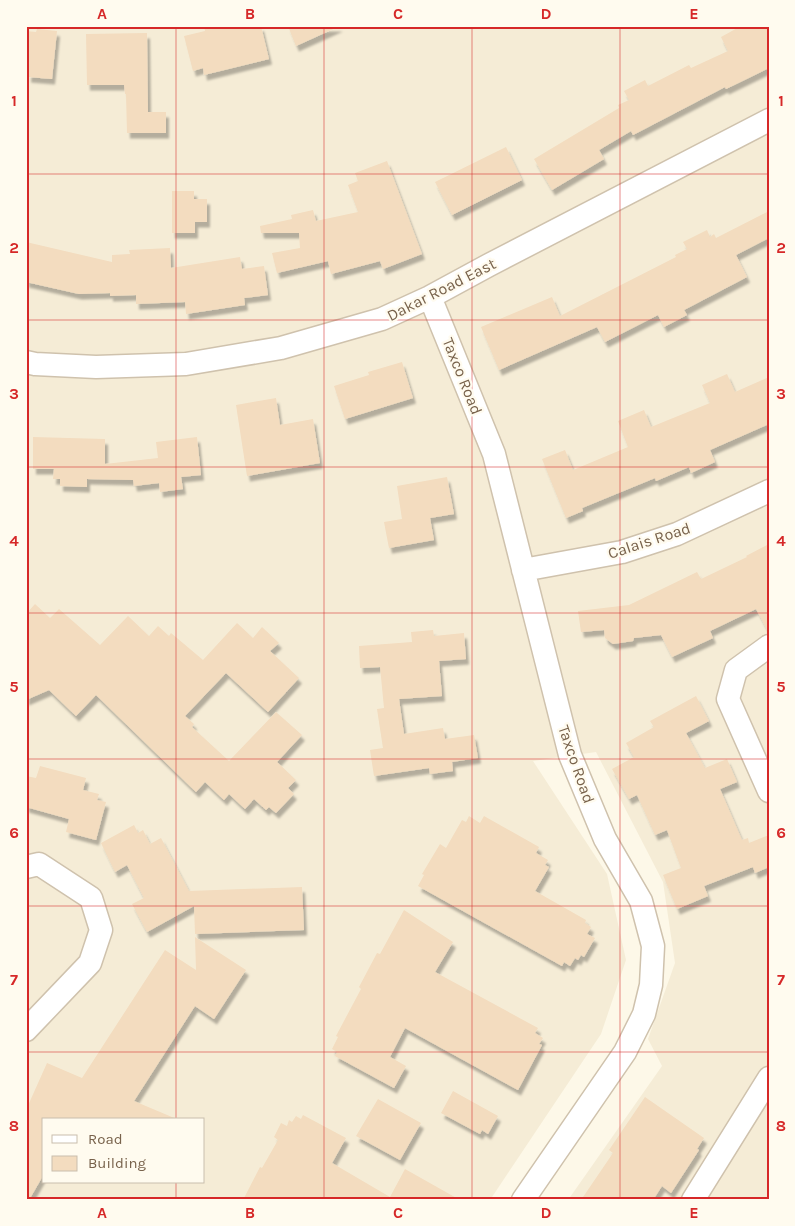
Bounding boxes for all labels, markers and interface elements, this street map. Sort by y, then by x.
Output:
text: A [97,4,107,23]
text: B [245,4,255,23]
text: C [393,4,403,23]
text: D [541,4,552,23]
text: E [689,4,699,23]
text: 1 [11,91,17,110]
text: 1 [778,91,784,110]
text: 2 [9,238,19,257]
text: 2 [776,238,786,257]
street label: Dakar Road East [384,254,499,325]
street label: Taxco Road [439,335,487,417]
text: 3 [9,384,19,403]
text: 3 [776,384,786,403]
street label: Calais Road [605,518,693,563]
text: 4 [9,531,19,550]
text: 4 [776,531,786,550]
text: 5 [9,677,19,696]
text: 5 [776,677,786,696]
street label: Taxco Road [554,723,599,806]
text: 6 [9,823,19,842]
text: 6 [776,823,786,842]
text: 7 [10,970,18,989]
text: 7 [777,970,785,989]
text: 8 [9,1116,19,1135]
text: 8 [776,1116,786,1135]
legend [42,1118,205,1184]
text: Road [88,1130,123,1148]
text: Building [88,1154,146,1172]
text: A [97,1203,107,1222]
text: B [245,1203,255,1222]
text: C [393,1203,403,1222]
text: D [541,1203,552,1222]
text: E [689,1203,699,1222]

